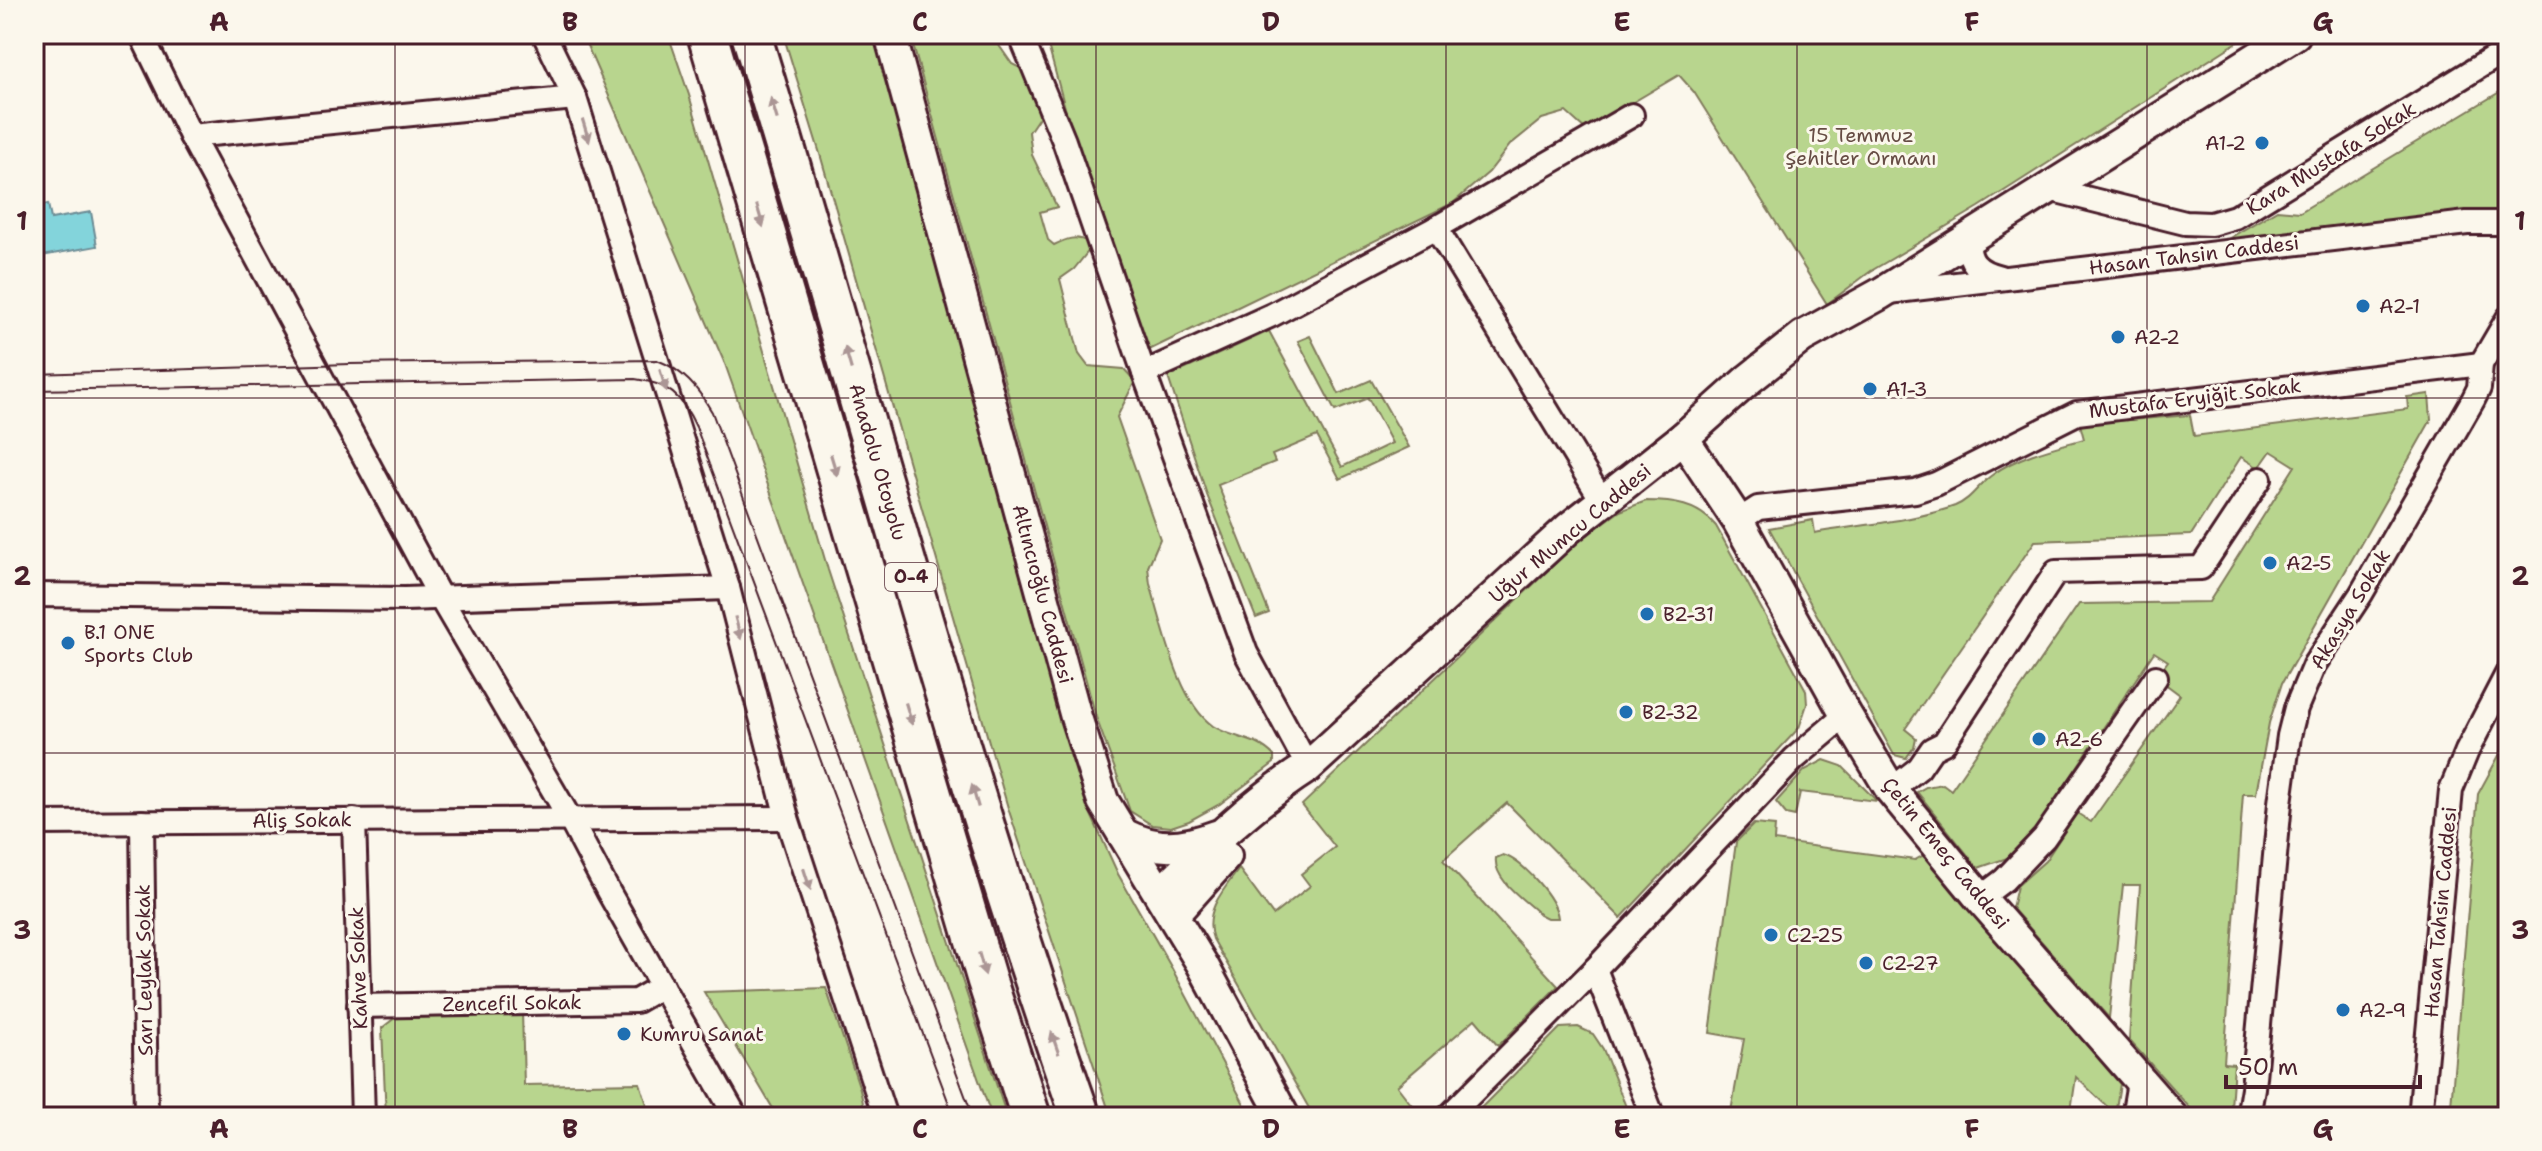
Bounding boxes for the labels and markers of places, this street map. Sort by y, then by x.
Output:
place label: A1-2 [2205,130,2246,156]
marker: A1-2 [2253,134,2271,152]
place label: A2-1 [2379,293,2420,319]
marker: A2-1 [2354,297,2372,315]
place label: A2-2 [2134,324,2180,350]
marker: A2-2 [2109,328,2127,346]
place label: A1-3 [1886,376,1927,402]
marker: A1-3 [1861,380,1879,398]
place label: A2-5 [2286,550,2332,576]
marker: A2-5 [2261,554,2279,572]
place label: B2-31 [1663,601,1714,627]
marker: B2-31 [1638,605,1656,623]
place label: B.1 ONE Sports Club [84,619,193,668]
marker: B.1 ONE Sports Club [59,634,77,652]
place label: B2-32 [1642,699,1699,725]
marker: B2-32 [1617,703,1635,721]
place label: A2-6 [2055,726,2103,752]
marker: A2-6 [2030,730,2048,748]
place label: C2-25 [1787,922,1843,948]
marker: C2-25 [1762,926,1780,944]
place label: C2-27 [1882,950,1939,976]
marker: C2-27 [1857,954,1875,972]
place label: A2-9 [2359,997,2406,1023]
marker: A2-9 [2334,1001,2352,1019]
place label: Kumru Sanat [640,1021,764,1047]
marker: Kumru Sanat [615,1025,633,1043]

